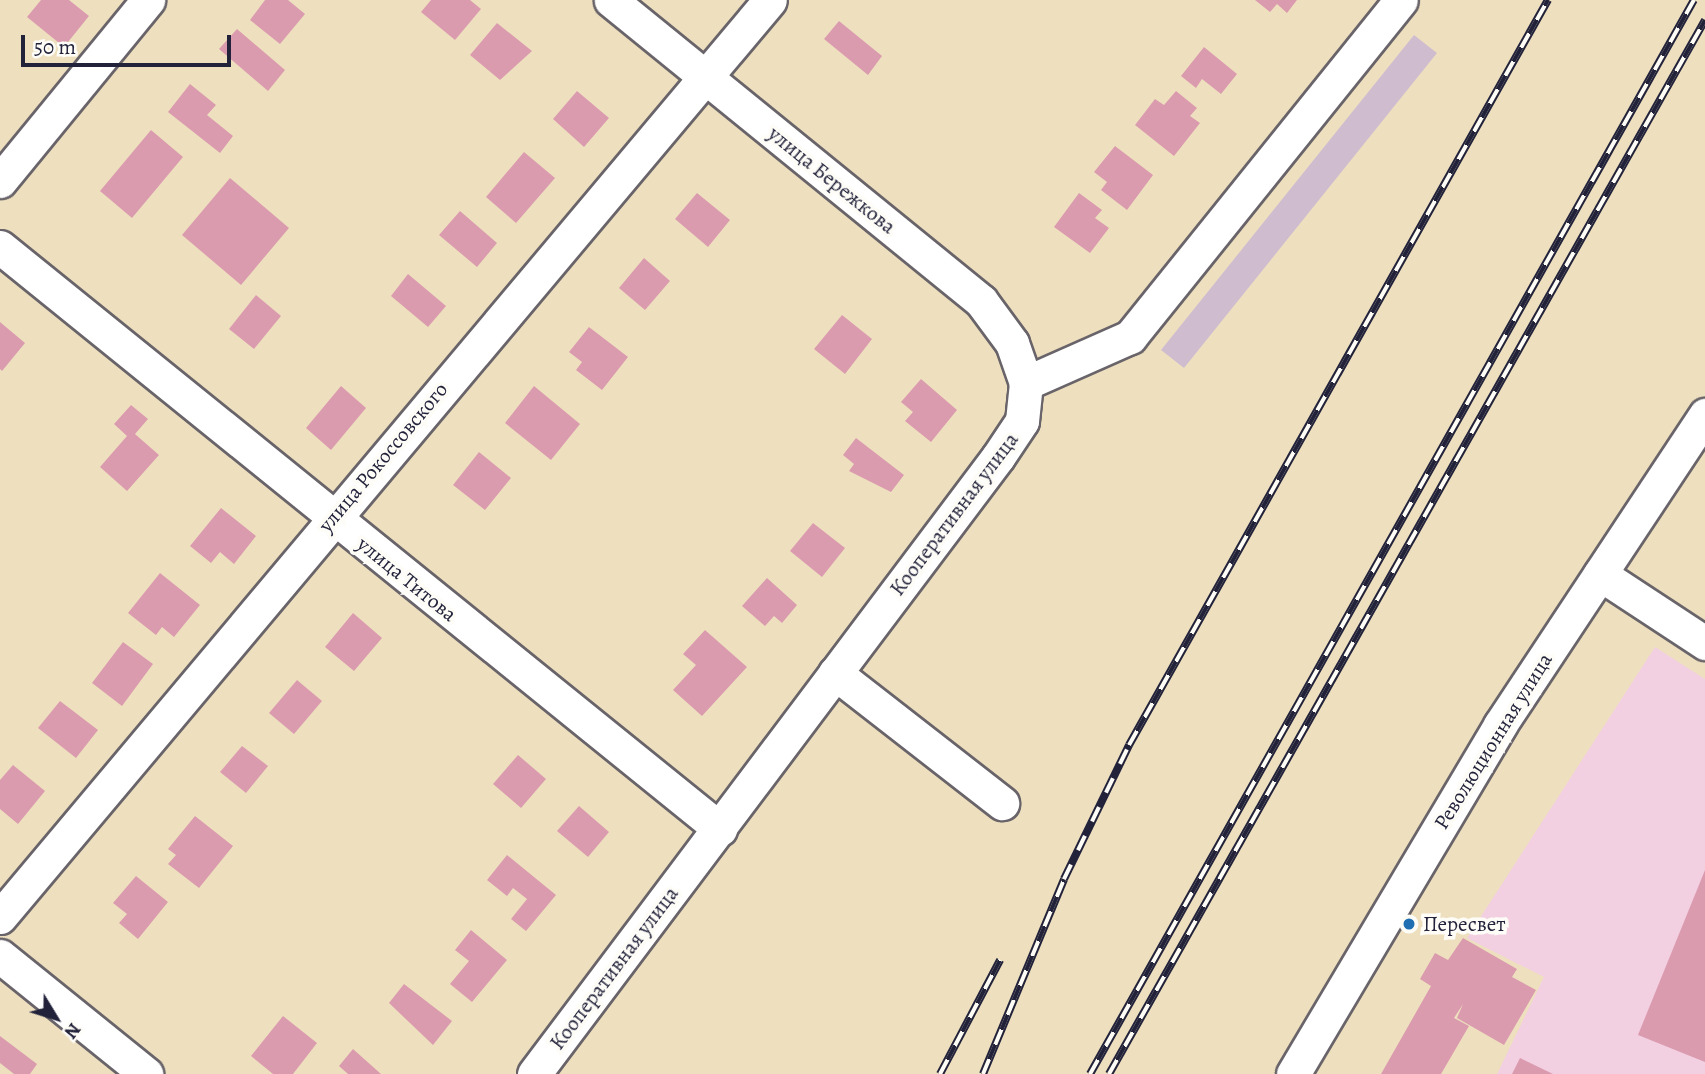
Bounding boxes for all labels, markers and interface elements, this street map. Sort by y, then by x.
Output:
scale bar [24,21,234,65]
text: 50 m [34,33,76,61]
street label: улица Бережкова [763,121,901,239]
street label: улица Рокоссовского [313,377,453,537]
street label: Кооперативная улица [884,427,1024,601]
street label: улица Титова [352,531,462,627]
street label: Революционная улица [1428,648,1558,834]
street label: Кооперативная улица [544,881,684,1055]
place label: Пересвет [1423,911,1506,937]
marker: Пересвет [1401,916,1417,932]
north arrow [21,983,91,1053]
text: N [58,1017,87,1044]

